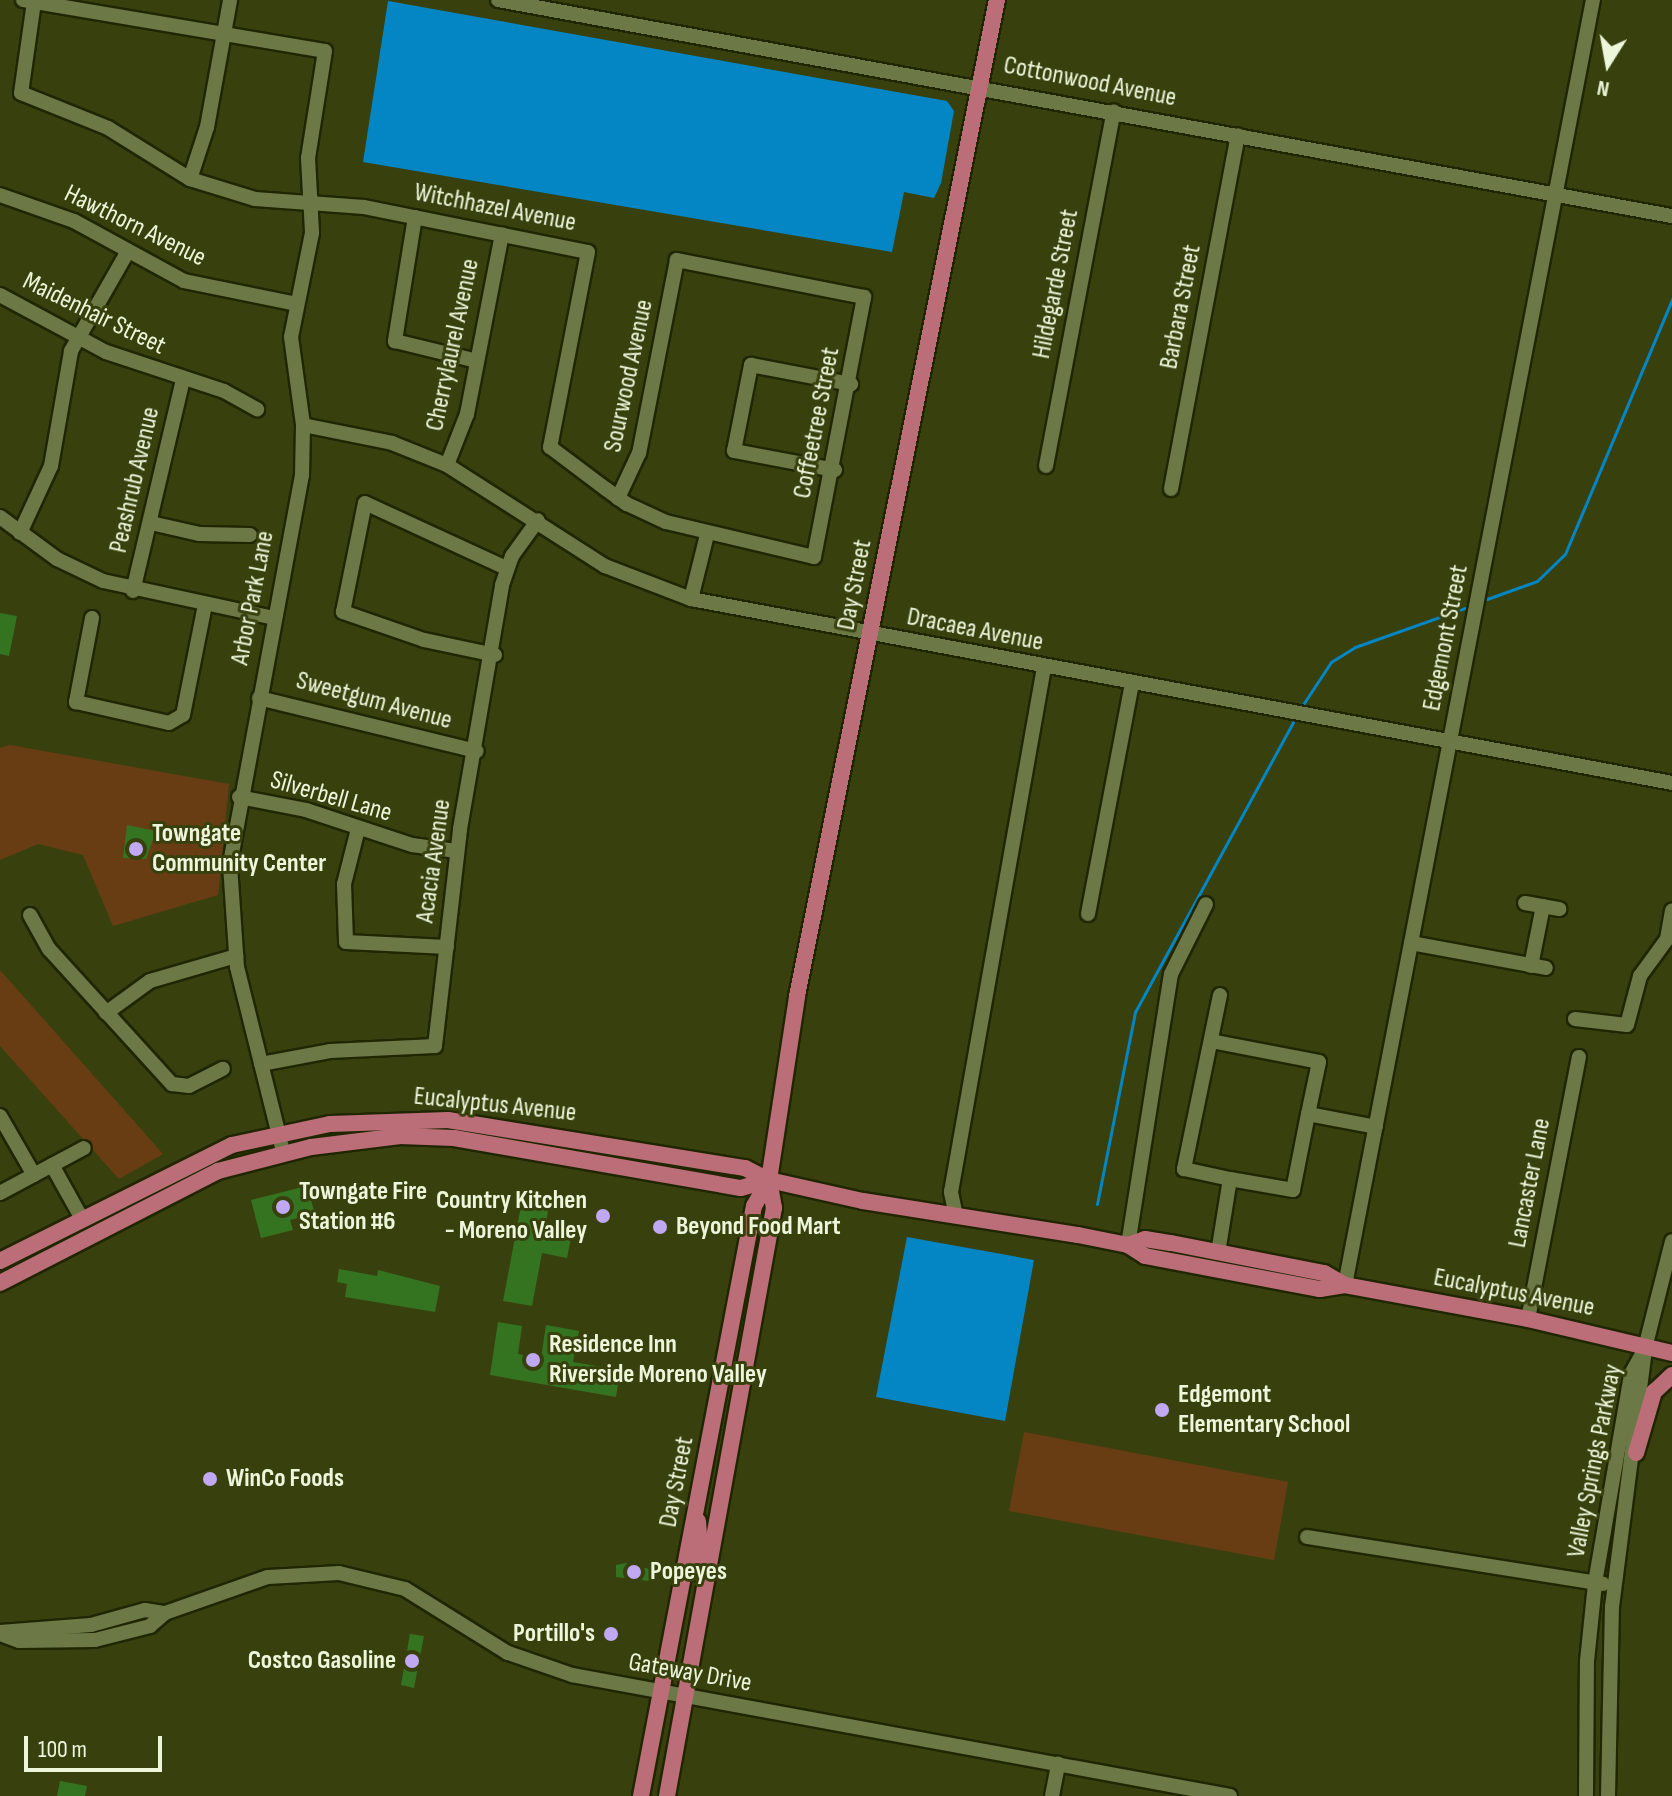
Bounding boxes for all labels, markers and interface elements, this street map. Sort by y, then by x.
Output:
north arrow [1568,24,1648,104]
street label: Cottonwood Avenue [1001,50,1179,114]
text: N [1595,74,1612,102]
street label: Witchhazel Avenue [411,177,579,239]
street label: Hawthorn Avenue [59,178,211,274]
street label: Hildegarde Street [1026,207,1086,361]
street label: Barbara Street [1154,242,1208,372]
street label: Cherrylaurel Avenue [420,256,486,434]
street label: Maidenhair Street [17,266,171,362]
street label: Sourwood Avenue [598,297,660,455]
street label: Coffeetree Street [787,345,847,501]
street label: Peashrub Avenue [103,404,167,556]
street label: Arbor Park Lane [225,528,281,668]
street label: Day Street [831,537,879,633]
street label: Edgemont Street [1417,562,1475,714]
street label: Dracaea Avenue [904,602,1046,658]
street label: Sweetgum Avenue [293,665,455,737]
street label: Silverbell Lane [267,765,395,829]
street label: Acacia Avenue [410,797,458,925]
place label: Towngate Community Center [152,818,326,880]
marker: Towngate Community Center [127,840,145,858]
street label: Eucalyptus Avenue [412,1081,578,1129]
street label: Lancaster Lane [1502,1116,1558,1250]
place label: Towngate Fire Station #6 [299,1176,427,1238]
place label: Country Kitchen - Moreno Valley [436,1185,587,1246]
marker: Towngate Fire Station #6 [274,1198,292,1216]
marker: Country Kitchen - Moreno Valley [594,1207,612,1225]
place label: Beyond Food Mart [676,1211,841,1243]
marker: Beyond Food Mart [651,1218,669,1236]
street label: Eucalyptus Avenue [1431,1262,1597,1324]
place label: Residence Inn Riverside Moreno Valley [549,1329,767,1390]
marker: Residence Inn Riverside Moreno Valley [524,1351,542,1369]
street label: Valley Springs Parkway [1561,1362,1629,1560]
place label: Edgemont Elementary School [1178,1379,1350,1440]
marker: Edgemont Elementary School [1153,1401,1171,1419]
street label: Day Street [653,1434,701,1530]
place label: WinCo Foods [226,1463,344,1495]
marker: WinCo Foods [201,1470,219,1488]
place label: Popeyes [650,1556,727,1588]
marker: Popeyes [625,1563,643,1581]
place label: Portillo's [513,1618,595,1650]
marker: Portillo's [602,1625,620,1643]
place label: Costco Gasoline [248,1645,396,1677]
street label: Gateway Drive [626,1647,754,1699]
marker: Costco Gasoline [403,1652,421,1670]
scale bar [28,1720,166,1770]
text: 100 m [38,1735,87,1764]

